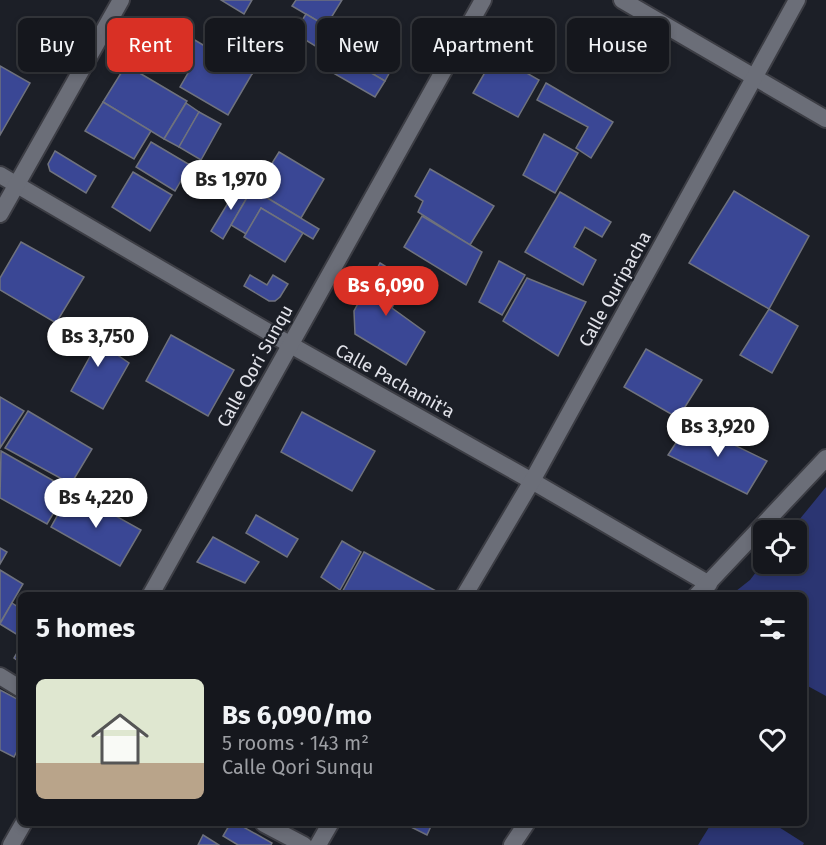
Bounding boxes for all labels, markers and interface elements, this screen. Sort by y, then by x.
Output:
chip: Buy [18,18,95,72]
chip: Rent [107,18,193,72]
chip: Filters [205,18,305,72]
chip: New [317,18,400,72]
chip: Apartment [412,18,555,72]
chip: House [567,18,669,72]
pin: Bs 1,970 [169,160,293,211]
text: Bs 1,970 [195,167,267,191]
street label: Calle Quripacha [574,227,656,351]
pin: Bs 6,090 [324,266,448,317]
text: Bs 6,090 [348,273,424,297]
street label: Calle Qori Sunqu [212,301,298,431]
pin: Bs 3,750 [36,317,160,368]
text: Bs 3,750 [61,324,135,348]
street label: Calle Pachamit'a [332,339,458,423]
pin: Bs 3,920 [656,407,780,458]
text: Bs 3,920 [681,414,755,438]
pin: Bs 4,220 [34,478,158,529]
text: Bs 4,220 [58,485,134,509]
map controls [753,520,807,574]
button: locate [753,520,807,574]
icon: filters [756,612,789,645]
text: 5 homes [36,613,135,644]
text: Bs 6,090/mo [222,700,372,731]
icon: home [84,703,156,775]
icon: heart [756,723,789,756]
text: 5 rooms · 143 m² [222,731,369,755]
text: Calle Qori Sunqu [222,755,374,779]

